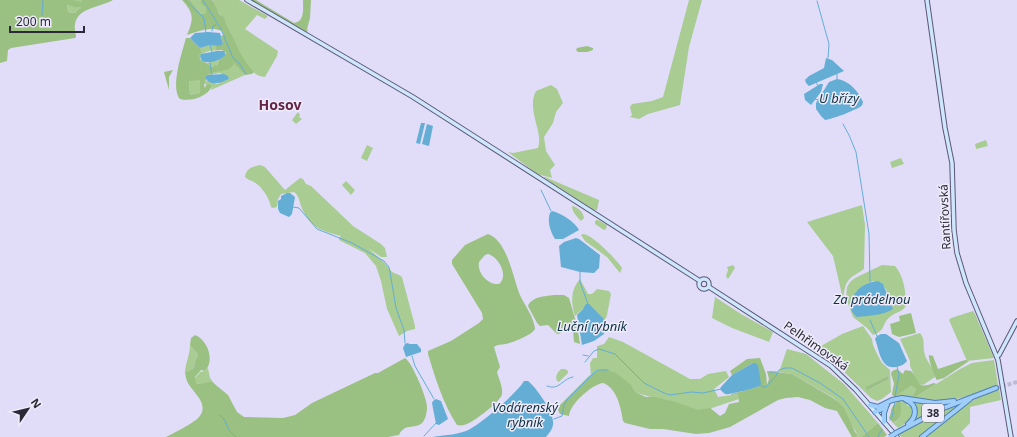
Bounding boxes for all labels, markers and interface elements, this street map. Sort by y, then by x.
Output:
scale bar [10,8,84,34]
text: 200 m [16,13,51,30]
water label: U břízy [819,89,860,107]
district label: Hosov [259,95,301,114]
street label: Rantířovská [934,184,955,250]
water label: Za prádelnou [832,290,911,308]
water label: Luční rybník [557,317,628,335]
street label: Pelhřimovská [780,317,852,374]
north arrow [8,389,48,429]
text: N [28,395,45,411]
water label: Vodárenský rybník [492,398,559,431]
road number: 38 [922,404,944,422]

